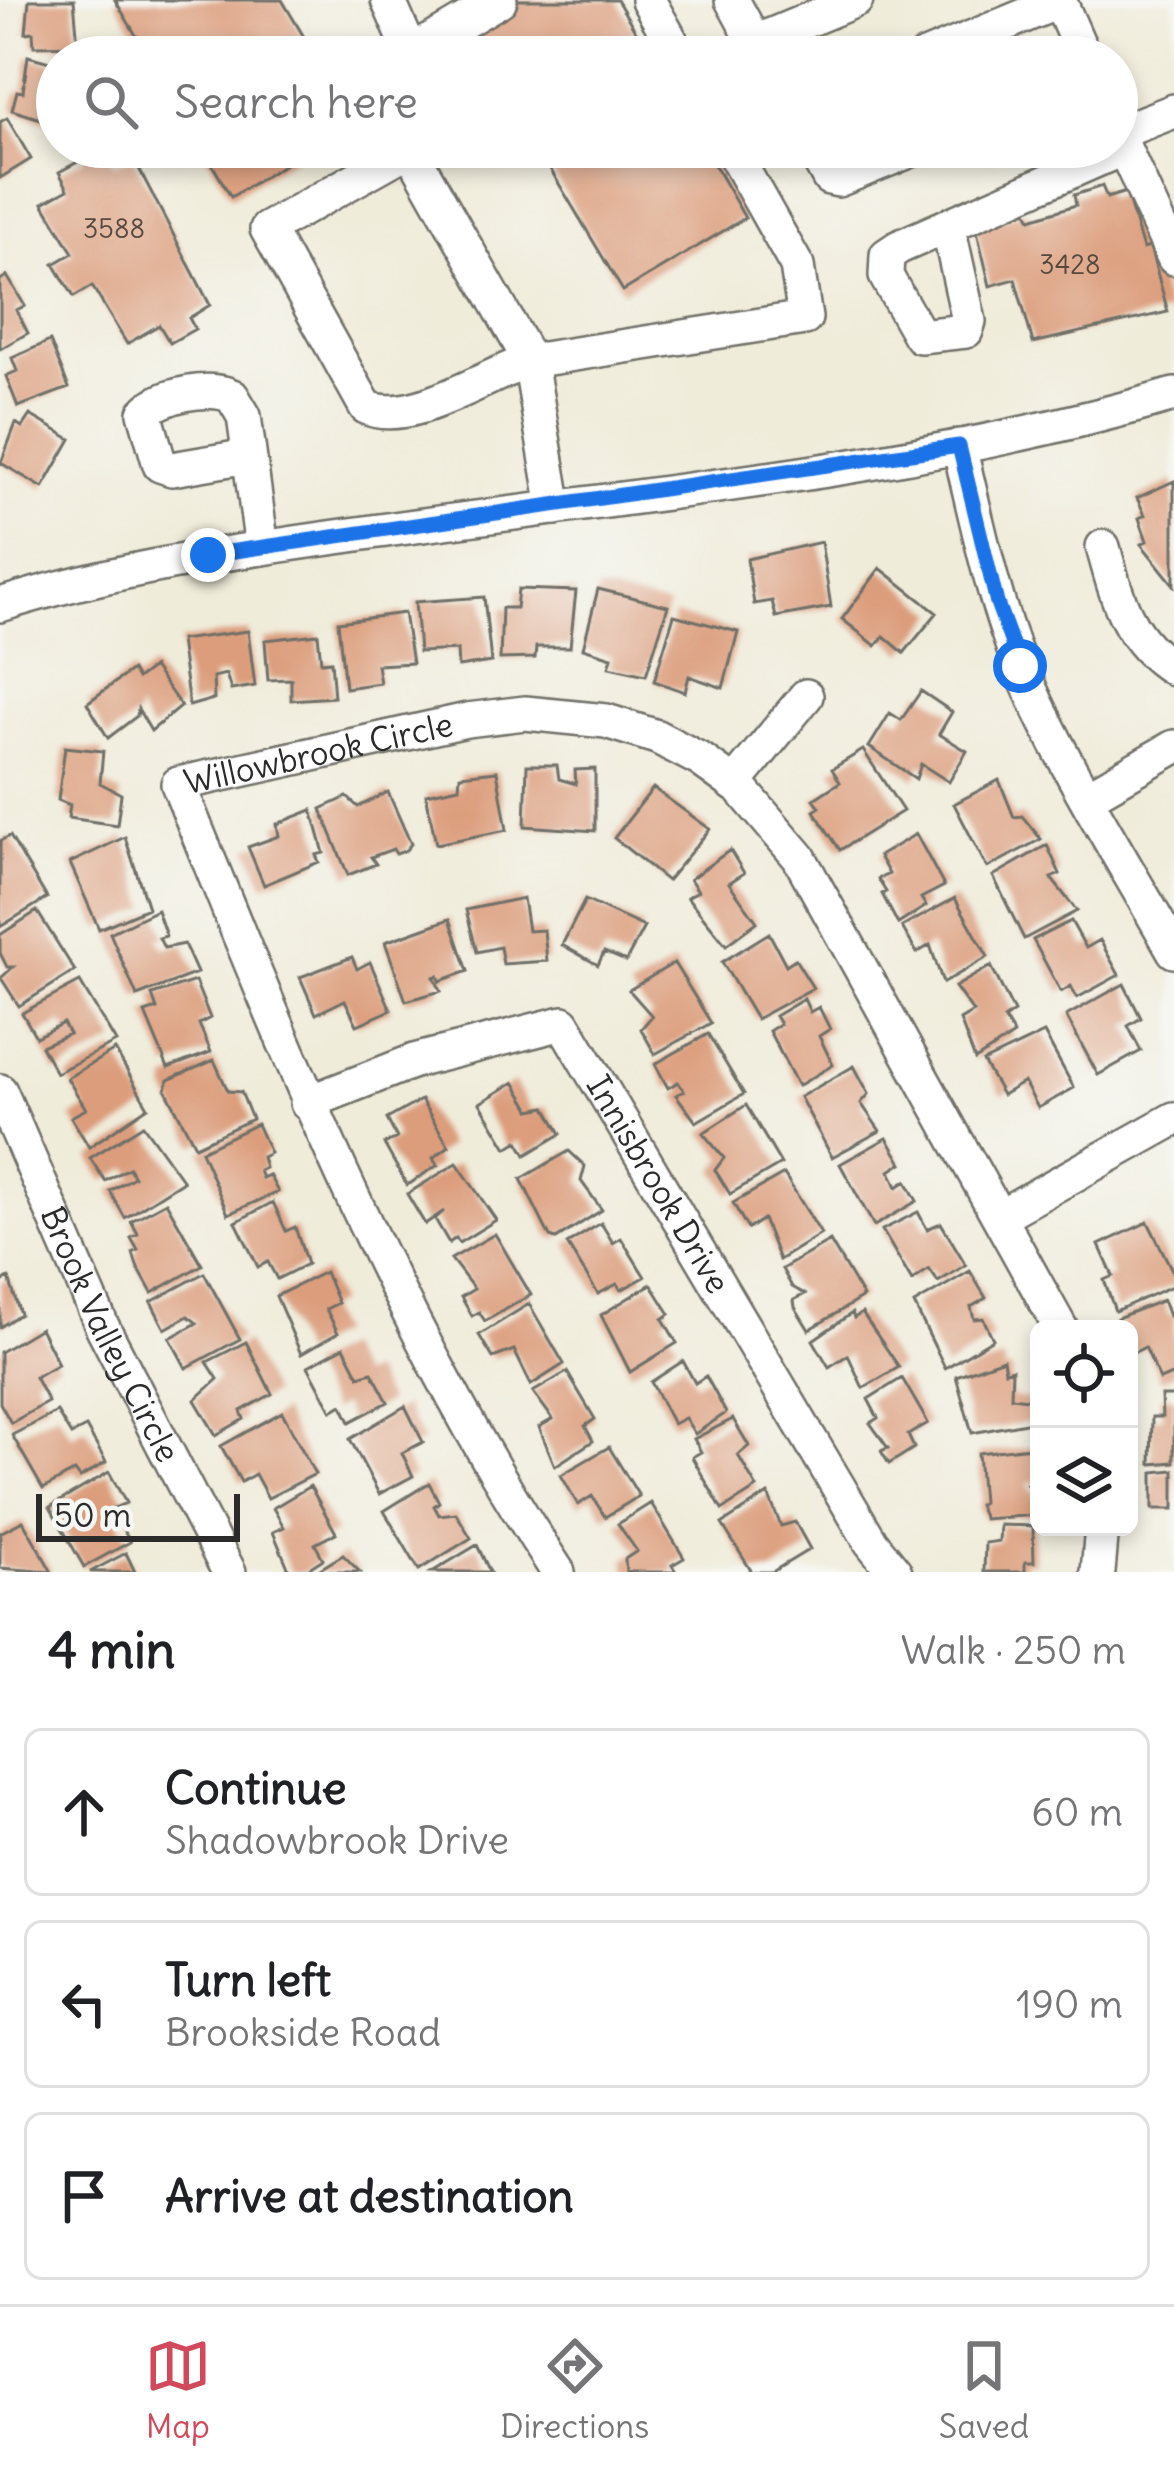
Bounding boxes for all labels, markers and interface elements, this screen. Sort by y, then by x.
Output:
search box [36,36,1138,168]
icon: search [78,69,144,135]
text: Search here [174,74,418,130]
house number: 3588 [83,211,145,245]
house number: 3428 [1039,247,1101,281]
route end [181,528,235,582]
route start [993,639,1047,693]
street label: Willowbrook Circle [180,703,457,803]
street label: Innisbrook Drive [578,1068,739,1301]
street label: Brook Valley Circle [32,1200,189,1469]
map controls [1030,1320,1138,1536]
button: locate [1030,1320,1138,1428]
button: layers [1030,1428,1138,1536]
scale bar [36,1488,240,1541]
text: 50 m [54,1494,131,1536]
text: 4 min [48,1618,175,1682]
text: Walk · 250 m [901,1626,1126,1675]
text: Continue [165,1760,347,1816]
icon: ahead [51,1779,117,1845]
text: 60 m [1031,1788,1123,1837]
text: Shadowbrook Drive [165,1816,509,1865]
text: Turn left [165,1952,331,2008]
icon: left [51,1971,117,2037]
text: 190 m [1016,1980,1123,2029]
text: Brookside Road [165,2008,441,2057]
icon: arrive [51,2163,117,2229]
text: Arrive at destination [165,2168,574,2224]
tab: Map [145,2333,211,2447]
tab: Directions [500,2333,649,2447]
tab: Saved [939,2333,1029,2447]

